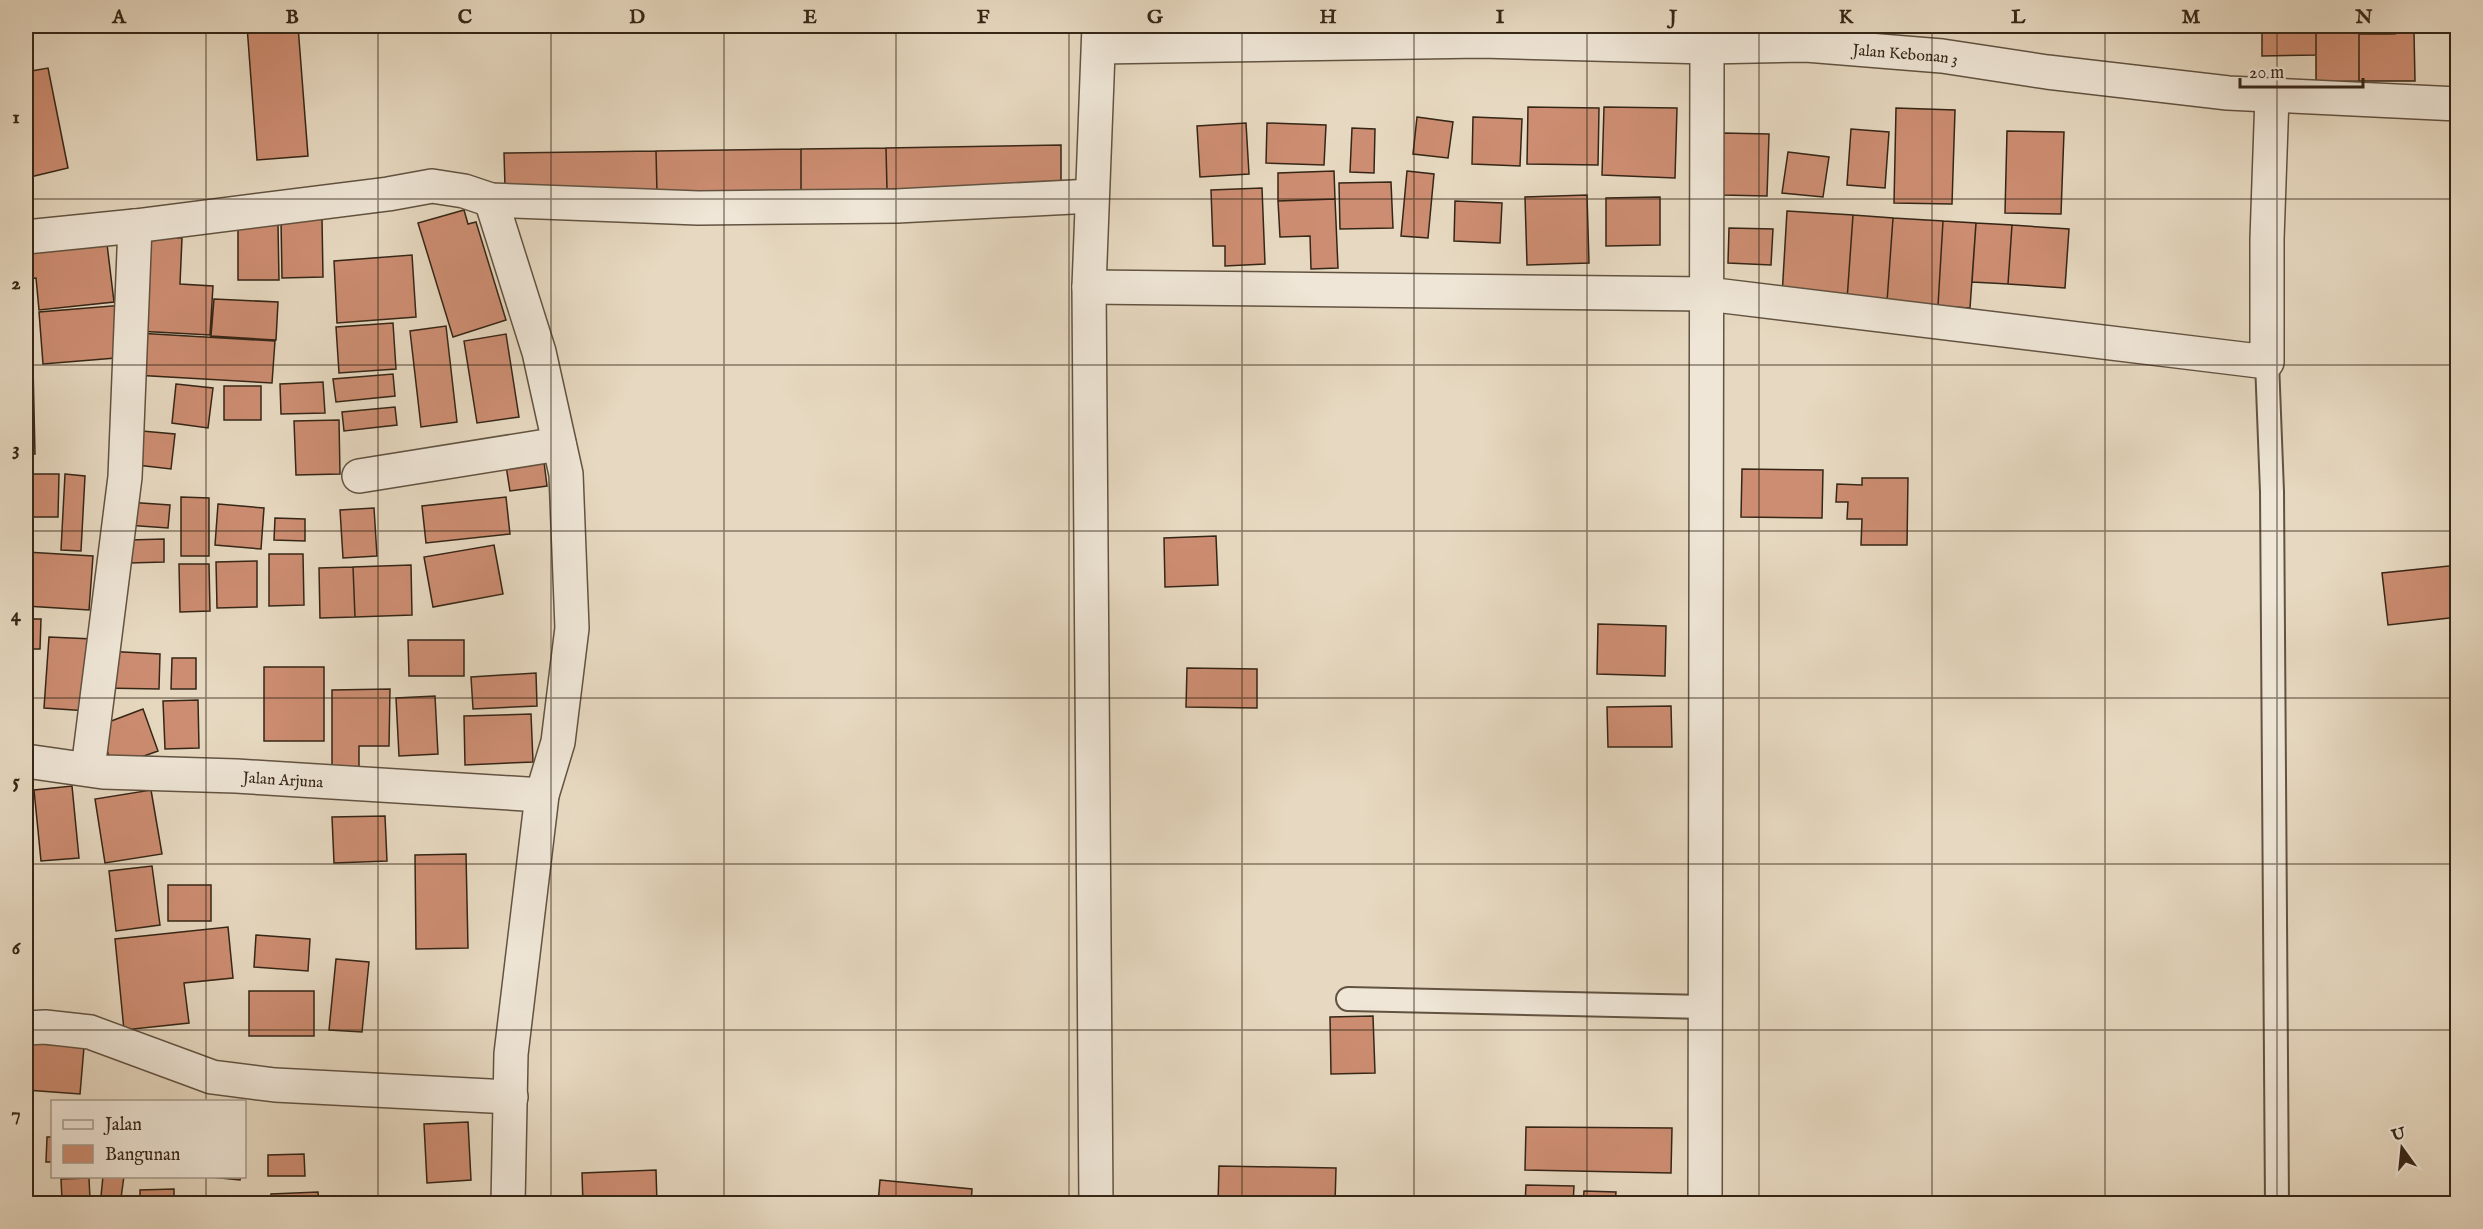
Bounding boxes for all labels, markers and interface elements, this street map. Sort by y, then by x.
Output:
text: A [111,5,127,30]
text: B [285,5,299,30]
text: C [458,5,472,30]
text: D [629,5,645,30]
text: E [803,5,817,30]
text: F [977,5,990,30]
text: G [1147,5,1164,30]
text: H [1319,5,1337,30]
text: I [1496,5,1505,30]
text: J [1666,5,1678,30]
text: K [1839,5,1855,30]
text: L [2011,5,2026,30]
text: M [2182,5,2201,30]
text: N [2354,5,2373,30]
street label: Jalan Kebonan 3 [1850,41,1959,70]
scale bar [2240,51,2363,89]
text: 20 m [2249,62,2284,85]
text: 1 [12,105,20,130]
text: 2 [11,271,21,296]
text: 3 [12,437,20,462]
text: 4 [11,603,22,628]
street label: Jalan Arjuna [240,768,324,793]
text: 5 [12,769,20,794]
text: 6 [12,936,22,961]
legend [51,1100,246,1178]
text: 7 [11,1102,21,1127]
text: Jalan [103,1114,142,1137]
north arrow [2372,1118,2432,1178]
text: U [2389,1124,2408,1147]
text: Bangunan [105,1144,181,1167]

